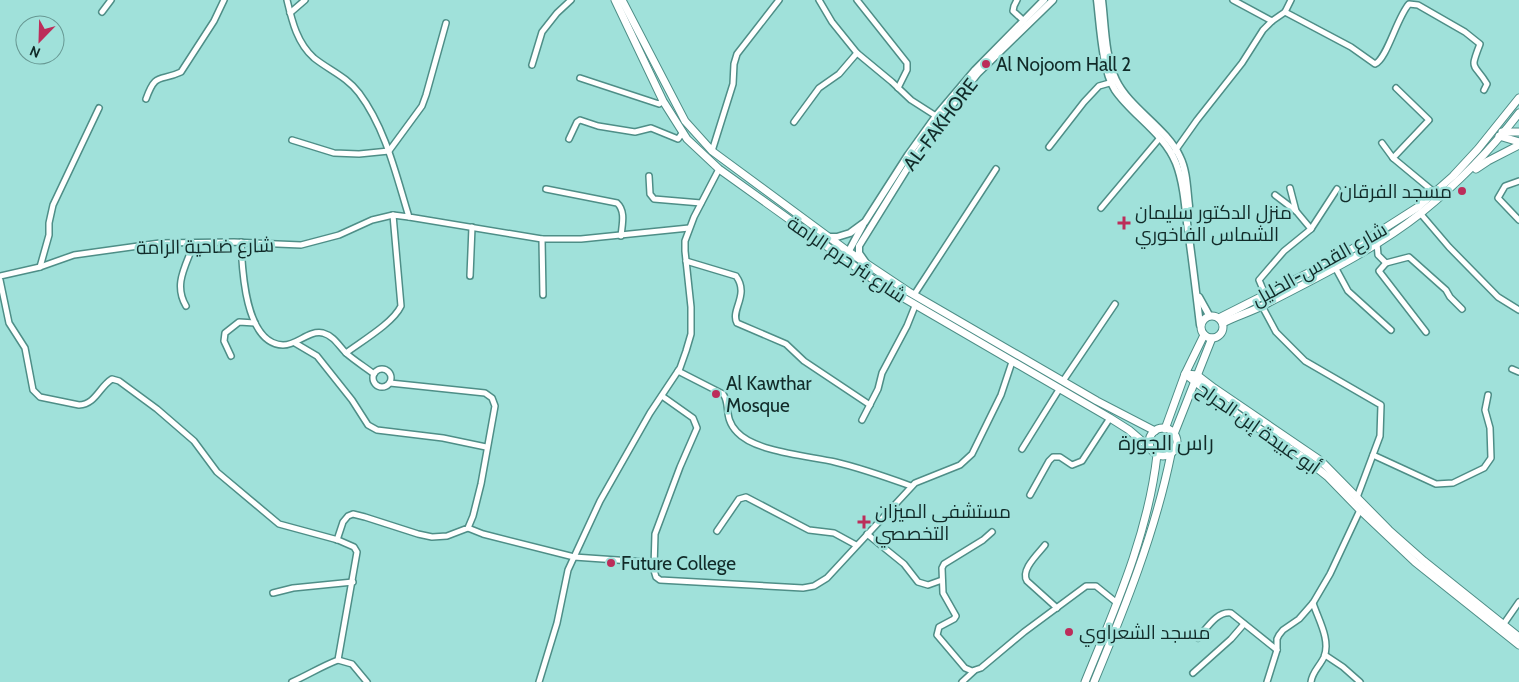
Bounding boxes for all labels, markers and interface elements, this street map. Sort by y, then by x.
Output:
north arrow [15,15,65,65]
text: N [27,42,43,62]
place label: Al Nojoom Hall 2 [996,53,1131,76]
marker: Al Nojoom Hall 2 [980,58,992,70]
street label: AL-FAKHORE [898,74,983,175]
place label: مسجد الفرقان [1340,180,1452,203]
marker: مسجد الفرقان [1456,185,1468,197]
place label: منزل الدكتور سليمان الشماس الفاخوري [1135,201,1292,249]
street label: شارع بئر حرم الرامة [782,211,911,309]
marker: منزل الدكتور سليمان الشماس الفاخوري [1117,216,1131,230]
street label: شارع القدس-الخليل [1248,218,1392,313]
street label: شارع ضاحية الرامة [136,234,274,261]
place label: Al Kawthar Mosque [726,372,812,417]
street label: أبو عبيدة إبن الجراح [1192,377,1325,481]
marker: Al Kawthar Mosque [710,388,722,400]
district label: راس الجورة [1118,430,1214,456]
place label: مستشفى الميزان التخصصي [875,500,1011,548]
marker: مستشفى الميزان التخصصي [857,515,871,529]
place label: Future College [621,552,736,575]
marker: Future College [605,557,617,569]
place label: مسجد الشعراوي [1079,621,1210,647]
marker: مسجد الشعراوي [1063,626,1075,638]

